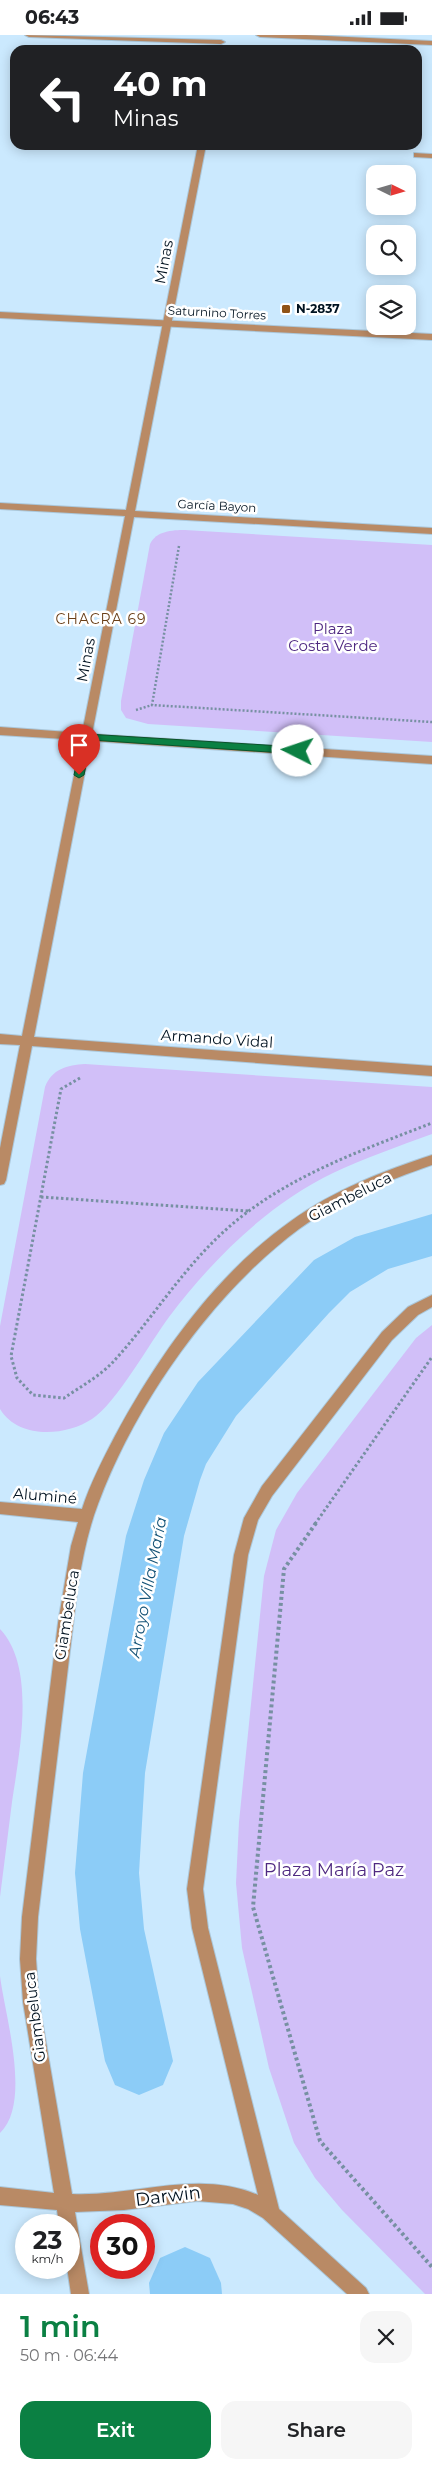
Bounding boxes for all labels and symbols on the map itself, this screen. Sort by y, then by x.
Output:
north arrow [366,165,416,215]
street label: Minas [150,238,177,286]
place label: N-2837 [296,301,340,316]
street label: Saturnino Torres [167,302,267,323]
marker: N-2837 [280,303,292,315]
street label: García Bayon [177,496,257,515]
district label: CHACRA 69 [55,610,147,628]
park label: Plaza Costa Verde [288,619,378,655]
street label: Minas [72,636,99,684]
pin [58,724,100,775]
position arrow [271,724,323,776]
street label: Armando Vidal [160,1025,274,1052]
street label: Giambeluca [305,1167,395,1226]
street label: Aluminé [12,1483,78,1508]
water label: Arroyo Villa María [124,1515,170,1660]
street label: Giambeluca [50,1568,83,1661]
park label: Plaza María Paz [264,1859,404,1881]
street label: Giambeluca [20,1971,49,2063]
street label: Darwin [134,2181,202,2211]
speed limit sign: 30 [90,2214,155,2279]

